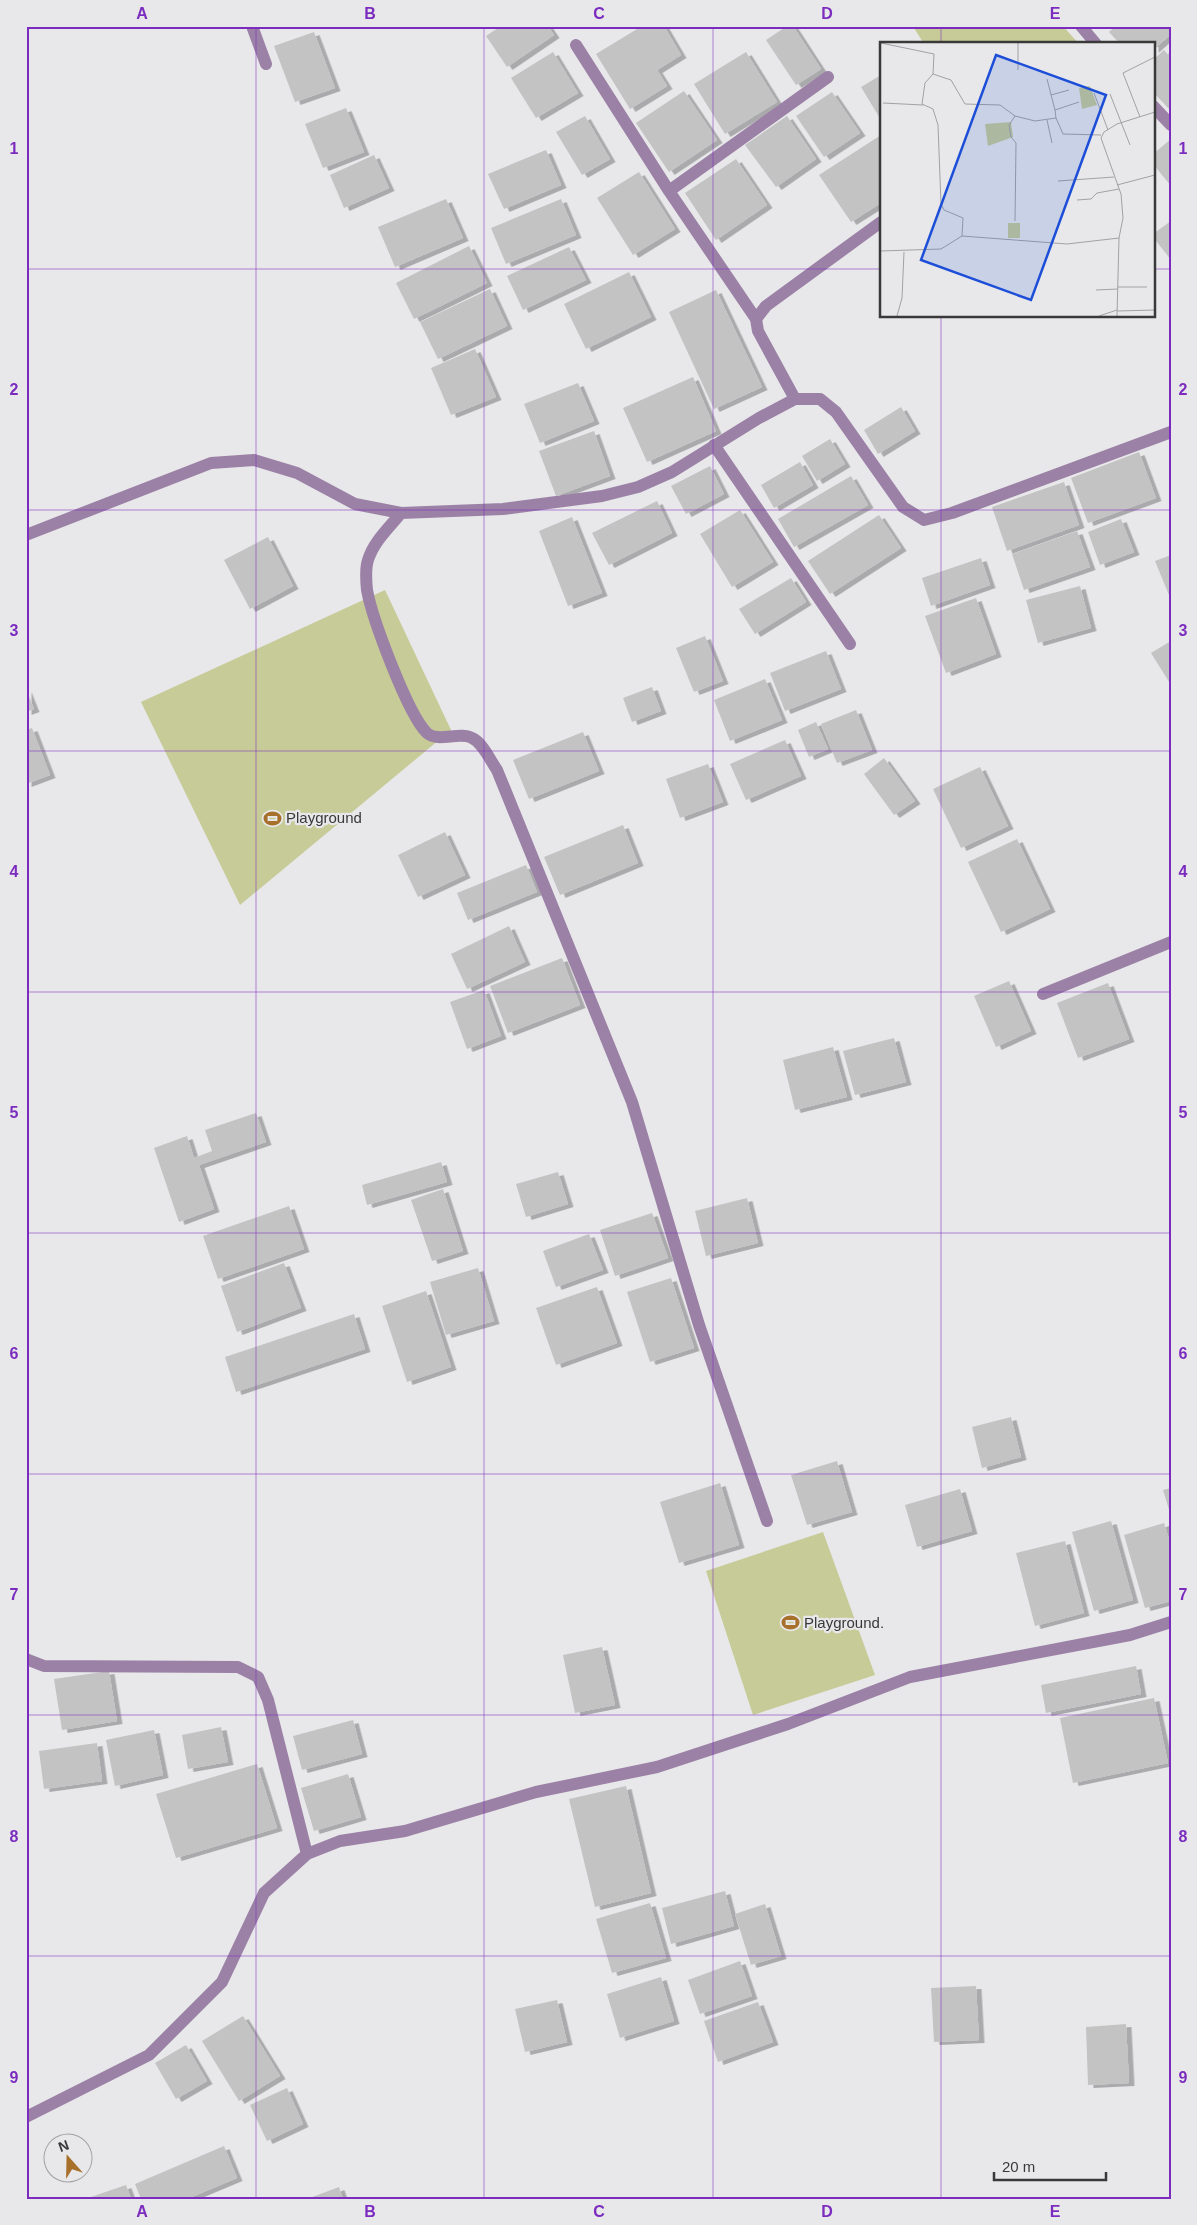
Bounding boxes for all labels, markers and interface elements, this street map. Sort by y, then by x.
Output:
text: A [136,5,148,22]
text: B [364,5,376,22]
text: C [593,5,605,22]
text: D [821,5,833,22]
text: E [1050,5,1061,22]
inset map [880,42,1154,318]
text: 1 [10,140,19,157]
text: 1 [1179,140,1188,157]
text: 2 [10,381,19,398]
text: 2 [1179,381,1188,398]
text: 3 [10,622,19,639]
text: 3 [1179,622,1188,639]
sports icon: Playground [262,808,282,828]
place label: Playground [286,809,362,826]
text: 4 [10,863,19,880]
text: 4 [1179,863,1188,880]
text: 5 [10,1104,19,1121]
text: 5 [1179,1104,1188,1121]
text: 6 [10,1345,19,1362]
text: 6 [1179,1345,1188,1362]
text: 7 [10,1586,19,1603]
text: 7 [1179,1586,1188,1603]
sports icon: Playground. [780,1613,800,1633]
place label: Playground. [804,1614,884,1631]
text: 8 [10,1828,19,1845]
text: 8 [1179,1828,1188,1845]
text: 9 [10,2069,19,2086]
text: 9 [1179,2069,1188,2086]
north arrow [42,2132,92,2182]
text: N [56,2137,71,2155]
scale bar [994,2150,1107,2182]
text: 20 m [1002,2158,1035,2175]
text: A [136,2203,148,2220]
text: B [364,2203,376,2220]
text: C [593,2203,605,2220]
text: D [821,2203,833,2220]
text: E [1050,2203,1061,2220]

